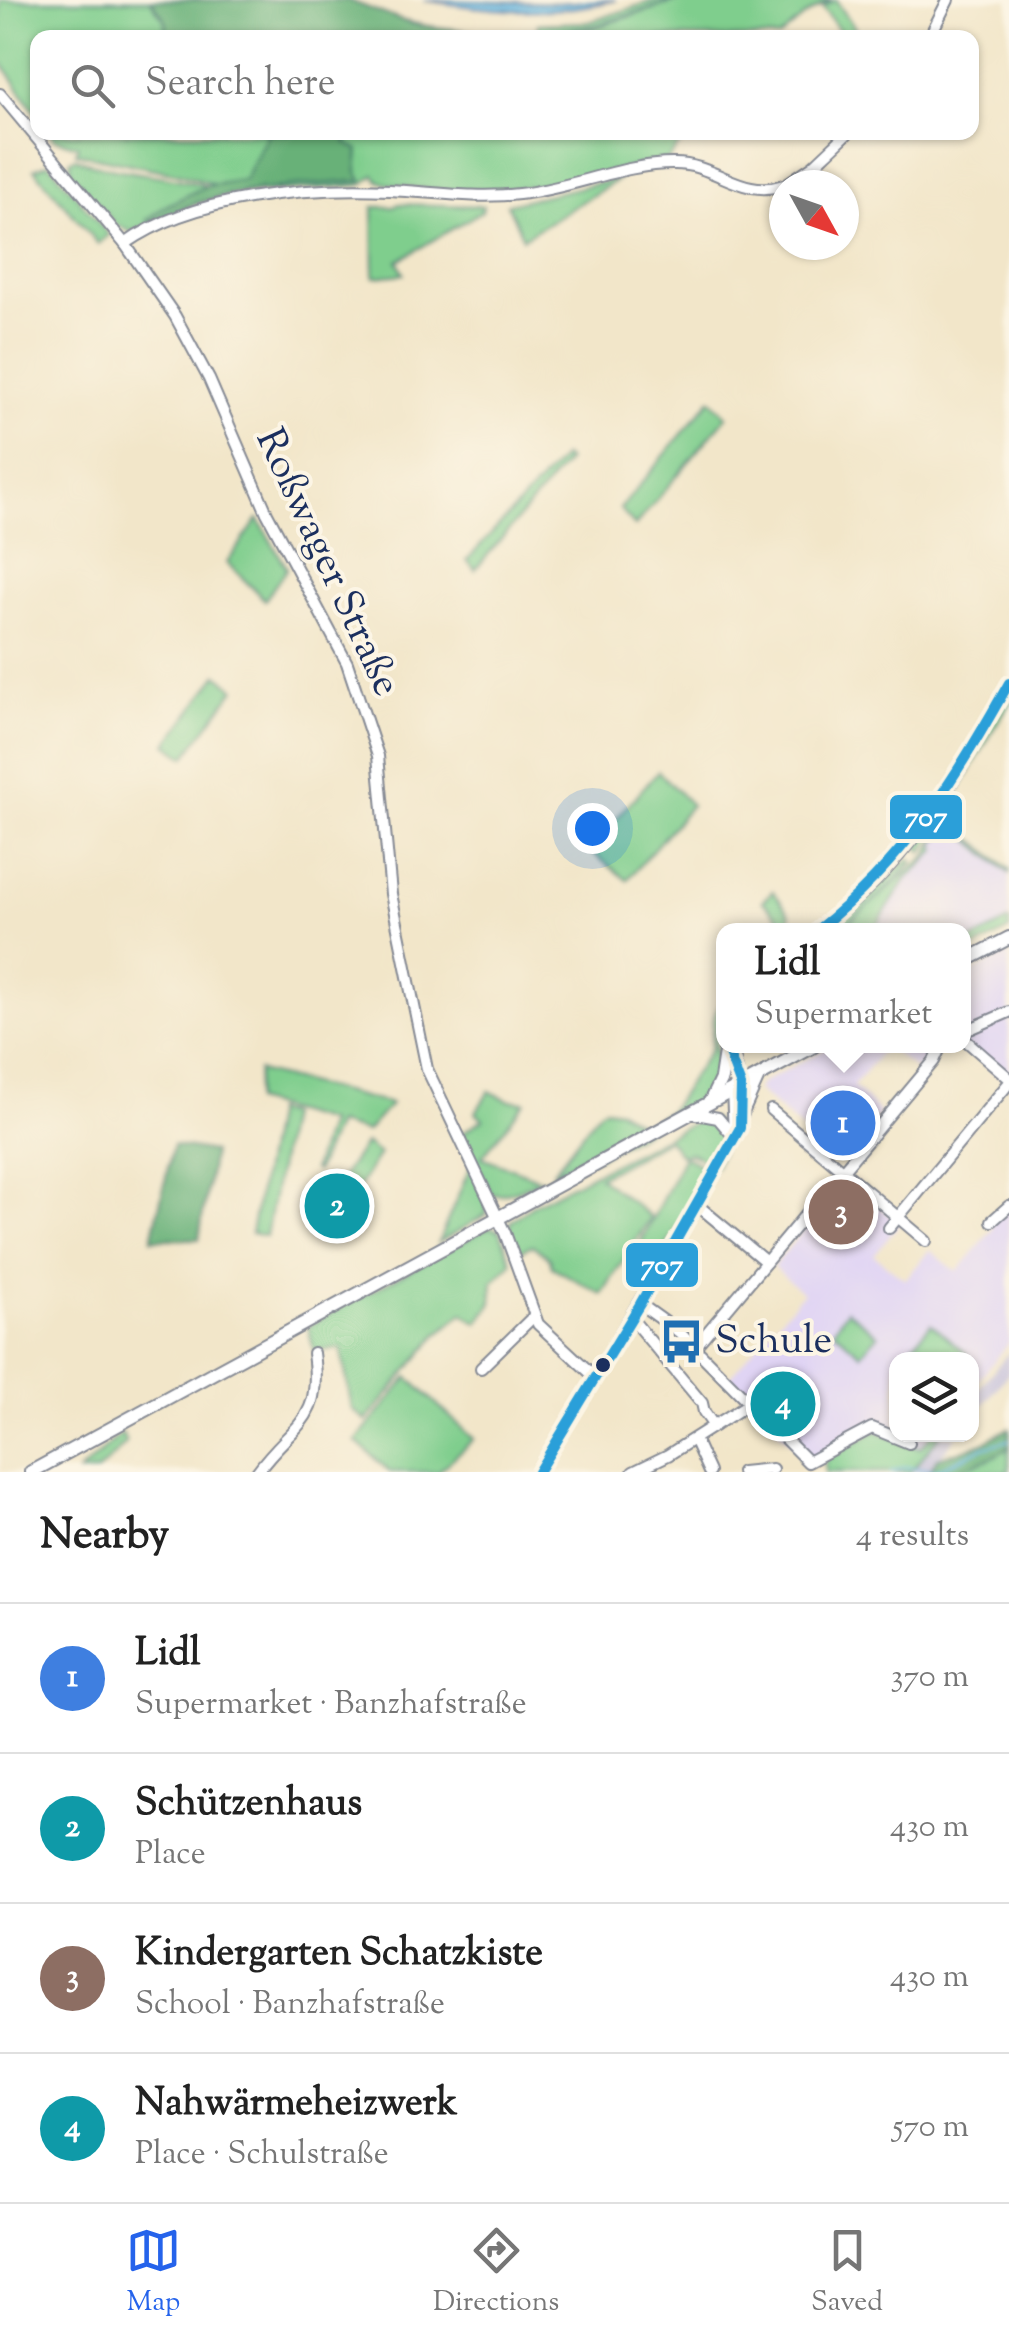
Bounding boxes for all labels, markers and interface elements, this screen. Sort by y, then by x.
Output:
search box [30,30,979,140]
icon: search [65,58,120,113]
text: Search here [145,58,336,112]
north arrow [769,170,859,260]
street label: Roßwager Straße [239,420,413,706]
line badge: 707 [888,793,964,841]
text: 707 [905,799,947,839]
your location [567,803,618,854]
popup [716,923,971,1053]
text: Lidl [755,938,820,992]
text: Supermarket [755,992,932,1038]
pin: 1 [810,1086,876,1160]
pin: 2 [304,1168,370,1244]
pin: 3 [808,1174,874,1250]
line badge: 707 [624,1241,700,1289]
text: 707 [641,1247,683,1287]
place label: Schule [715,1314,832,1371]
bus stop icon: Schule [658,1318,706,1366]
map controls [889,1352,979,1442]
button: layers [889,1352,979,1442]
unlabelled marker [593,1355,613,1375]
pin: 4 [750,1366,816,1442]
text: Nearby [40,1507,169,1567]
text: 4 results [856,1514,969,1560]
text: Lidl [135,1628,201,1682]
text: 1 [67,1655,78,1701]
text: 370 m [890,1655,969,1701]
text: Supermarket · Banzhafstraße [135,1682,527,1728]
text: Schützenhaus [135,1778,362,1832]
text: 2 [65,1805,80,1851]
text: 430 m [890,1805,969,1851]
text: Place [135,1832,206,1878]
text: Kindergarten Schatzkiste [135,1928,543,1982]
text: 3 [66,1955,79,2001]
text: 430 m [890,1955,969,2001]
text: School · Banzhafstraße [135,1982,445,2028]
text: Nahwärmeheizwerk [135,2078,457,2132]
text: 4 [64,2105,81,2151]
text: 570 m [892,2105,969,2151]
text: Place · Schulstraße [135,2132,389,2178]
tab: Map [126,2223,181,2323]
tab: Directions [433,2223,559,2323]
tab: Saved [811,2223,883,2323]

